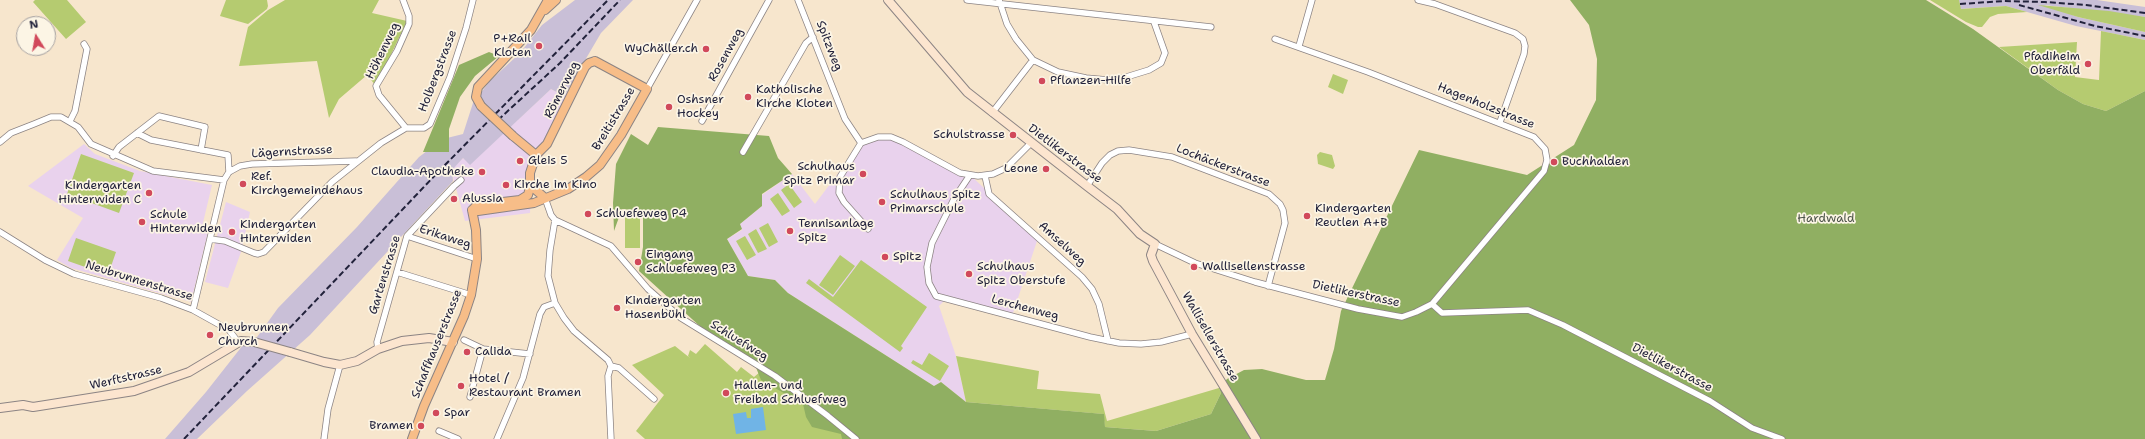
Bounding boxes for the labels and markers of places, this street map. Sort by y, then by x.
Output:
place label: P+Rail Kloten [493,32,531,60]
marker: P+Rail Kloten [534,41,544,51]
place label: WyChäller.ch [624,42,698,56]
marker: WyChäller.ch [701,44,711,54]
place label: Pfadiheim Oberfäld [2024,50,2080,78]
marker: Pfadiheim Oberfäld [2083,59,2093,69]
place label: Pflanzen-Hilfe [1050,74,1131,88]
marker: Pflanzen-Hilfe [1037,76,1047,86]
place label: Katholische Kirche Kloten [756,83,833,111]
marker: Katholische Kirche Kloten [743,92,753,102]
place label: Oshsner Hockey [677,93,724,121]
marker: Oshsner Hockey [664,102,674,112]
place label: Schulstrasse [933,128,1005,142]
marker: Schulstrasse [1008,130,1018,140]
place label: Gleis 5 [528,154,568,168]
place label: Buchhalden [1562,155,1629,169]
marker: Gleis 5 [515,156,525,166]
marker: Buchhalden [1549,157,1559,167]
place label: Schulhaus Spitz Primar [784,160,855,188]
place label: Leone [1004,162,1038,176]
marker: Leone [1041,164,1051,174]
place label: Claudia-Apotheke [371,165,474,179]
marker: Claudia-Apotheke [477,167,487,177]
marker: Schulhaus Spitz Primar [858,169,868,179]
place label: Ref. Kirchgemeindehaus [251,170,363,198]
place label: Kirche im Kino [514,178,597,192]
place label: Kindergarten Hinterwiden C [58,179,141,207]
marker: Ref. Kirchgemeindehaus [238,179,248,189]
marker: Kirche im Kino [501,180,511,190]
marker: Kindergarten Hinterwiden C [144,188,154,198]
place label: Schulhaus Spitz Primarschule [890,188,980,216]
place label: Alussia [462,192,503,206]
marker: Alussia [449,194,459,204]
marker: Schulhaus Spitz Primarschule [877,197,887,207]
place label: Kindergarten Reutlen A+B [1315,202,1391,230]
place label: Schluefeweg P4 [596,207,687,221]
place label: Schule Hinterwiden [150,208,221,236]
marker: Schluefeweg P4 [583,209,593,219]
marker: Kindergarten Reutlen A+B [1302,211,1312,221]
marker: Schule Hinterwiden [137,217,147,227]
place label: Tennisanlage Spitz [798,217,874,245]
place label: Kindergarten Hinterwiden [240,218,316,246]
marker: Tennisanlage Spitz [785,226,795,236]
marker: Kindergarten Hinterwiden [227,227,237,237]
place label: Eingang Schluefeweg P3 [646,248,736,276]
place label: Spitz [893,250,922,264]
marker: Spitz [880,252,890,262]
marker: Eingang Schluefeweg P3 [633,257,643,267]
place label: Schulhaus Spitz Oberstufe [977,260,1066,288]
place label: Wallisellenstrasse [1202,260,1306,274]
marker: Wallisellenstrasse [1189,262,1199,272]
marker: Schulhaus Spitz Oberstufe [964,269,974,279]
place label: Kindergarten Hasenbühl [625,294,701,322]
marker: Kindergarten Hasenbühl [612,303,622,313]
place label: Neubrunnen Church [218,321,288,349]
marker: Neubrunnen Church [205,330,215,340]
place label: Calida [475,345,511,359]
marker: Calida [462,347,472,357]
place label: Hotel / Restaurant Bramen [469,372,581,400]
place label: Hallen- und Freibad Schluefweg [734,379,846,407]
marker: Hotel / Restaurant Bramen [456,381,466,391]
marker: Hallen- und Freibad Schluefweg [721,388,731,398]
place label: Spar [444,406,470,420]
marker: Spar [431,408,441,418]
place label: Bramen [369,419,413,433]
marker: Bramen [416,421,426,431]

